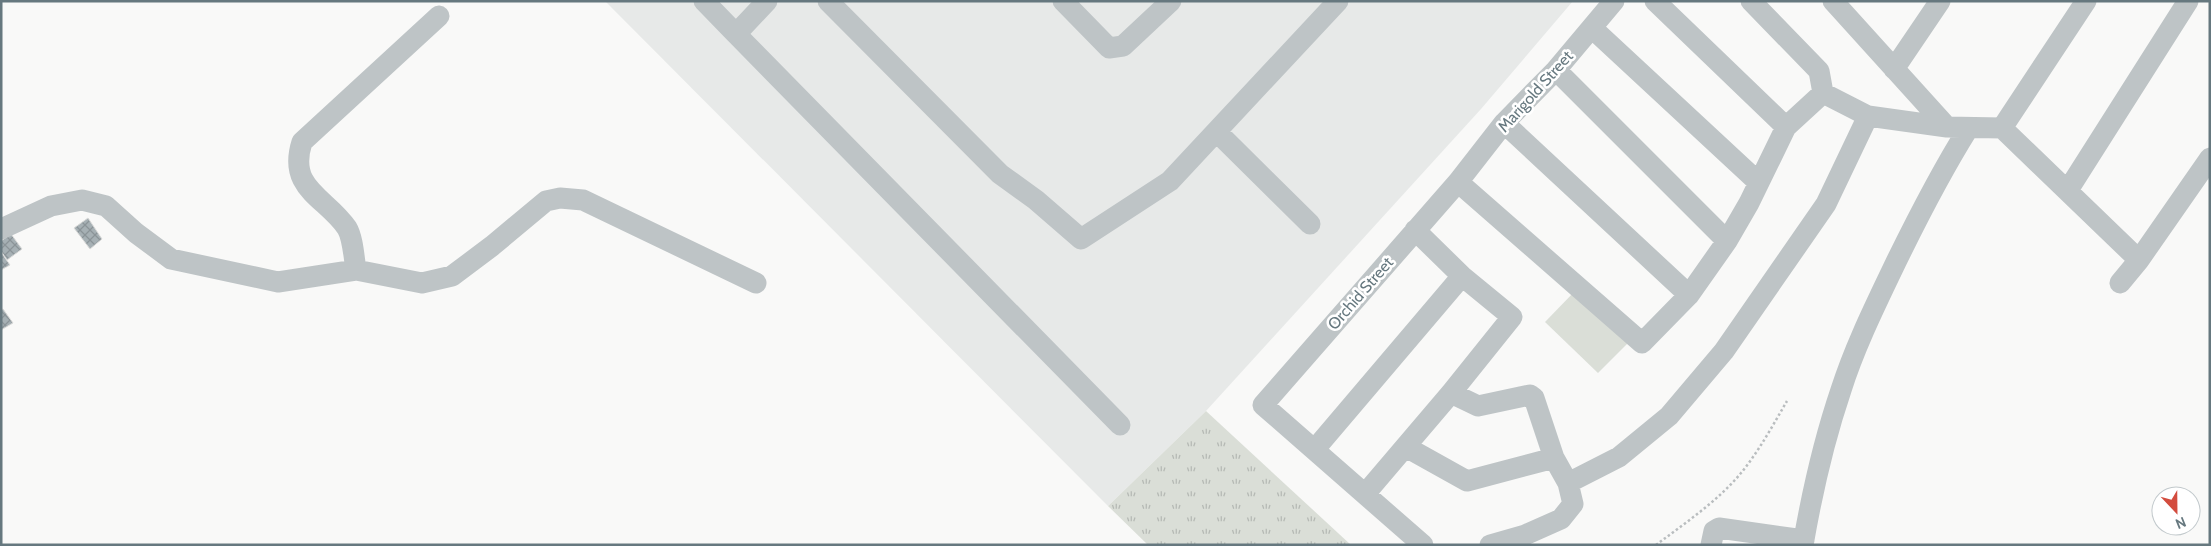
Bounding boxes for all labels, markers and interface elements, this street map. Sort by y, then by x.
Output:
street label: Marigold Street [1494,46,1577,136]
street label: Orchid Street [1324,253,1397,334]
north arrow [2151,486,2201,536]
text: N [2173,513,2189,533]

